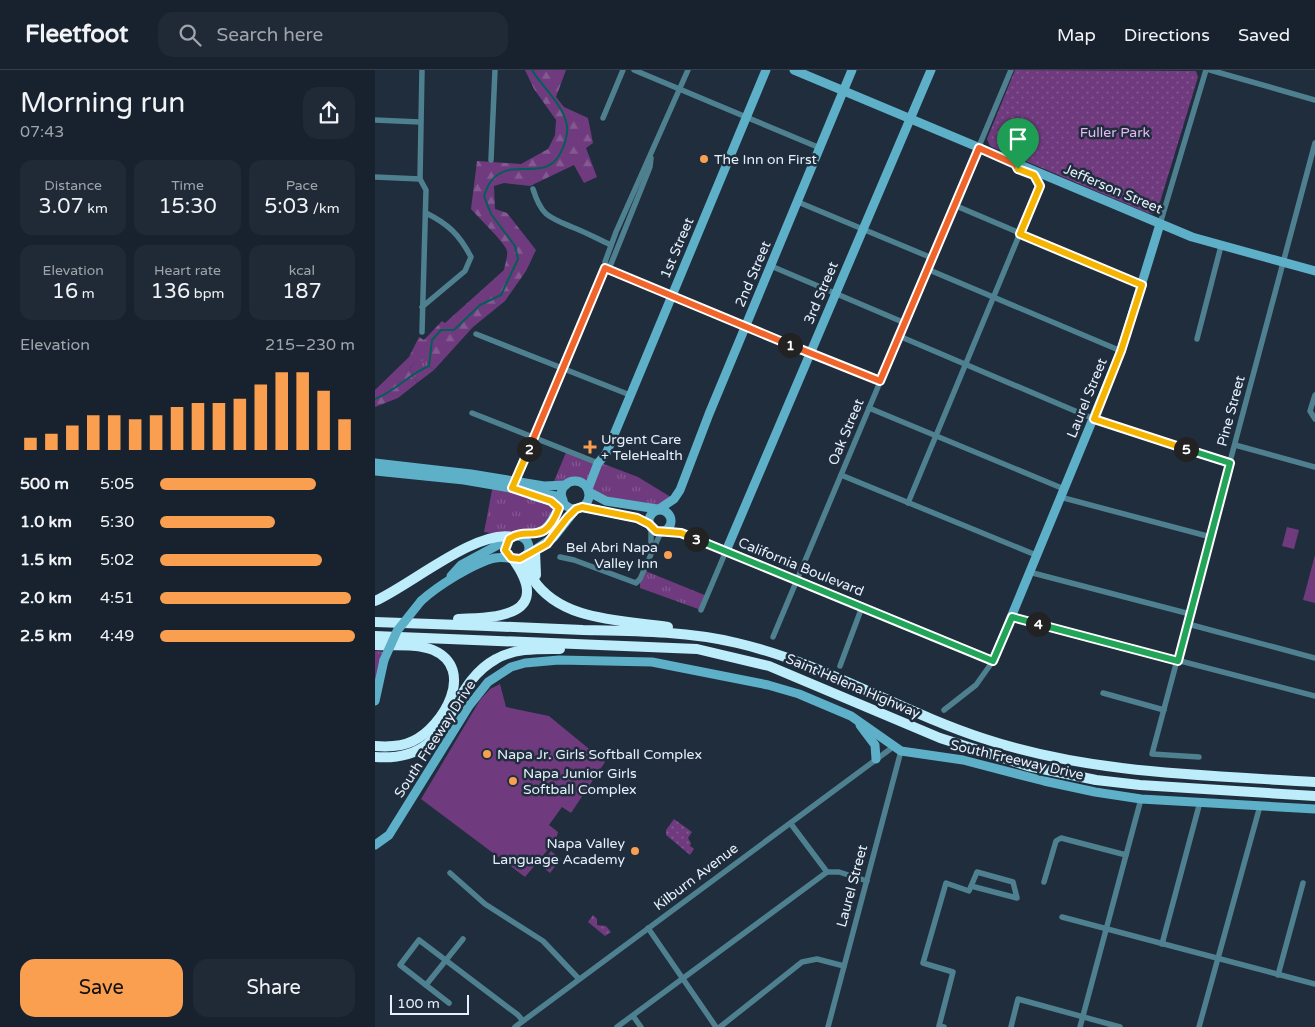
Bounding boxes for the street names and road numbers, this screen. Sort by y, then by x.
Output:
street label: Jefferson Street [1061,161,1166,218]
street label: 1st Street [657,214,698,281]
street label: 2nd Street [732,238,775,309]
street label: 3rd Street [800,259,842,327]
street label: Laurel Street [1063,355,1111,440]
street label: Pine Street [1213,373,1249,448]
street label: Oak Street [824,396,868,468]
street label: California Boulevard [736,534,866,600]
street label: Saint Helena Highway [783,650,923,722]
street label: South Freeway Drive [391,677,479,801]
street label: South Freeway Drive [949,736,1086,784]
street label: Kilburn Avenue [650,840,742,914]
street label: Laurel Street [833,842,871,929]

